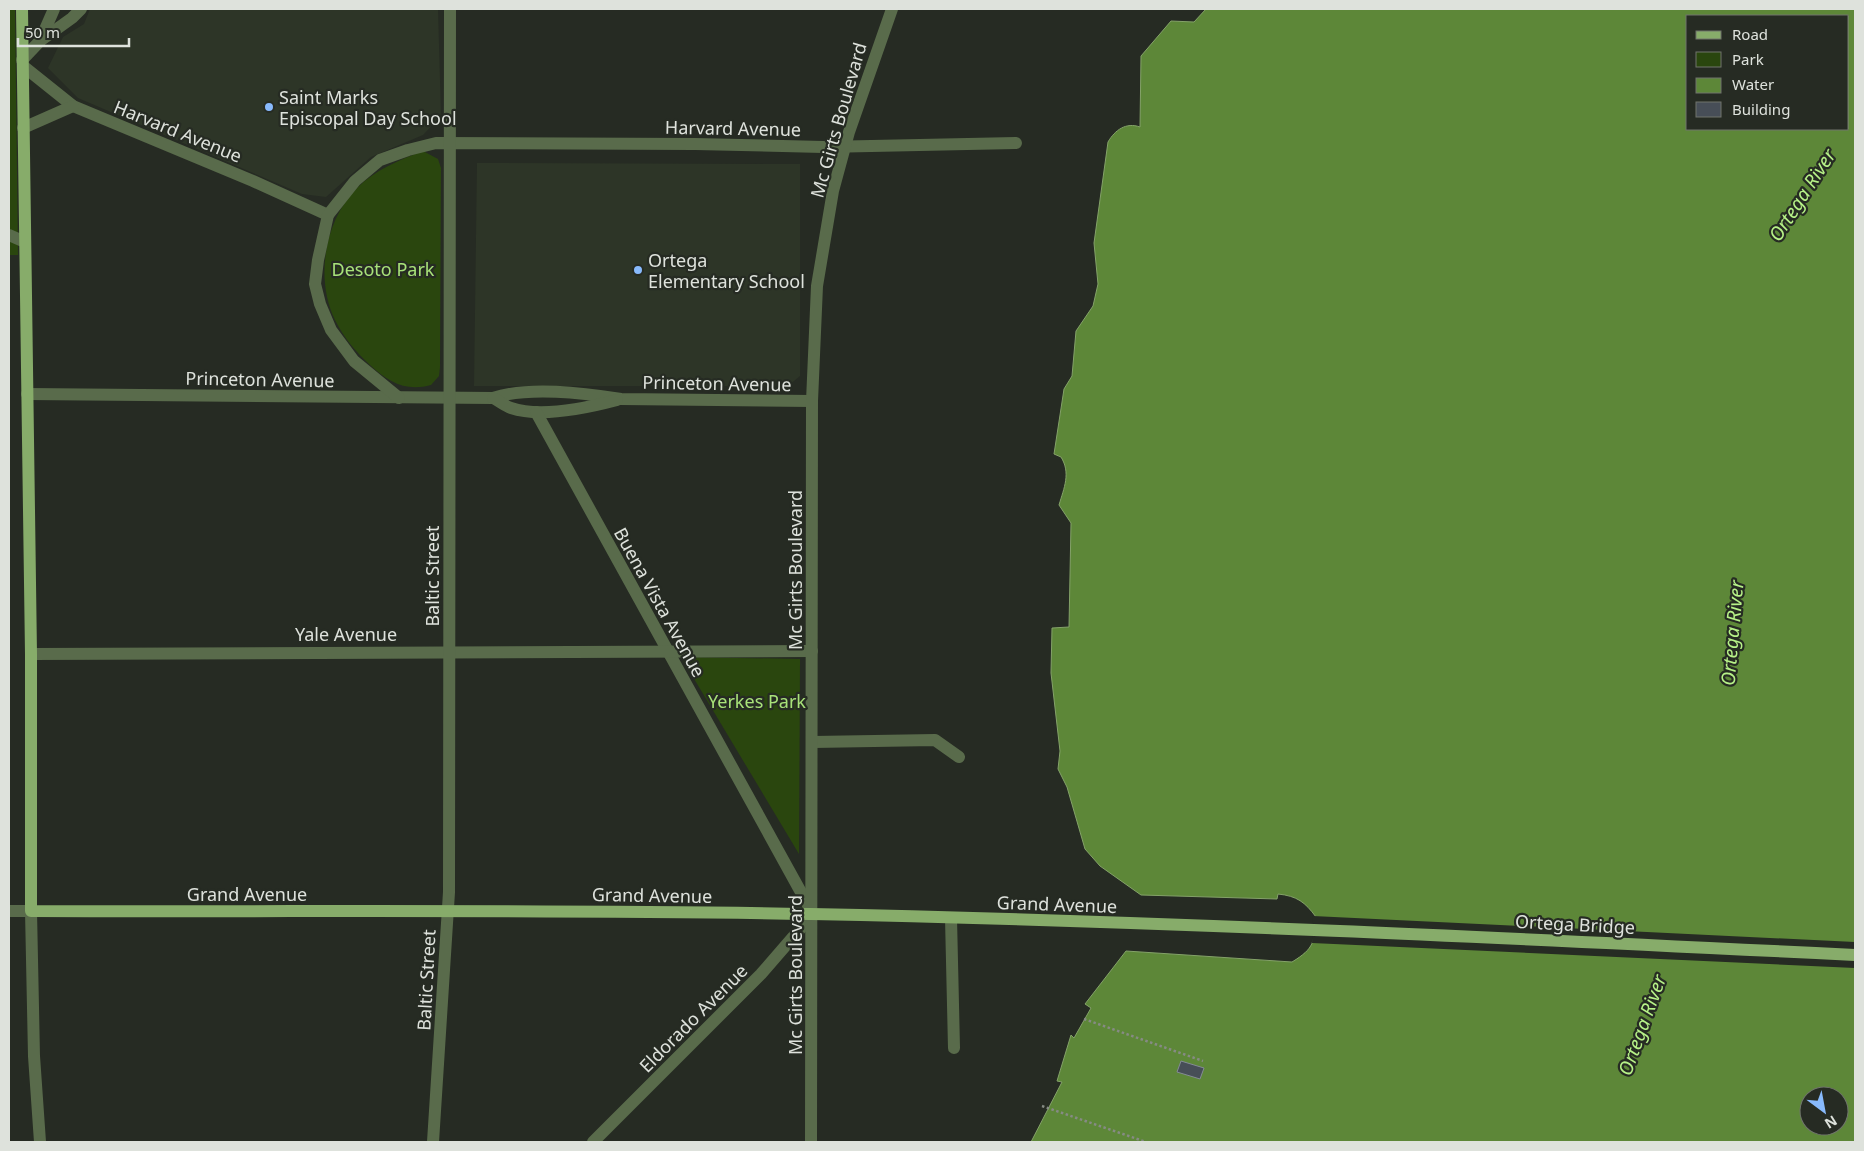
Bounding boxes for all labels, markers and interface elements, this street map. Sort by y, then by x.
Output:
scale bar [18,15,129,47]
legend [1686,15,1849,130]
text: 50 m [25,22,60,42]
text: Road [1732,24,1768,44]
street label: Mc Girts Boulevard [804,40,872,200]
text: Park [1732,49,1764,69]
text: Water [1732,74,1774,94]
place label: Saint Marks Episcopal Day School [279,85,457,130]
street label: Harvard Avenue [110,94,246,168]
text: Building [1732,99,1790,119]
marker: Saint Marks Episcopal Day School [263,101,275,113]
street label: Harvard Avenue [665,115,801,141]
water label: Ortega River [1762,142,1842,246]
place label: Ortega Elementary School [648,248,805,293]
park label: Desoto Park [332,257,435,281]
marker: Ortega Elementary School [632,264,644,276]
street label: Princeton Avenue [185,366,335,392]
street label: Princeton Avenue [642,370,792,396]
street label: Mc Girts Boulevard [783,490,807,650]
street label: Buena Vista Avenue [609,523,711,681]
street label: Baltic Street [420,525,444,627]
water label: Ortega River [1714,578,1750,687]
street label: Yale Avenue [295,622,397,646]
park label: Yerkes Park [708,689,806,713]
street label: Grand Avenue [187,882,307,906]
street label: Grand Avenue [592,882,712,908]
street label: Grand Avenue [996,890,1118,918]
street label: Mc Girts Boulevard [783,895,807,1055]
street label: Ortega Bridge [1514,909,1636,939]
street label: Baltic Street [411,928,441,1031]
street label: Eldorado Avenue [634,959,752,1077]
water label: Ortega River [1612,970,1673,1079]
north arrow [1799,1086,1849,1136]
text: N [1821,1111,1841,1134]

